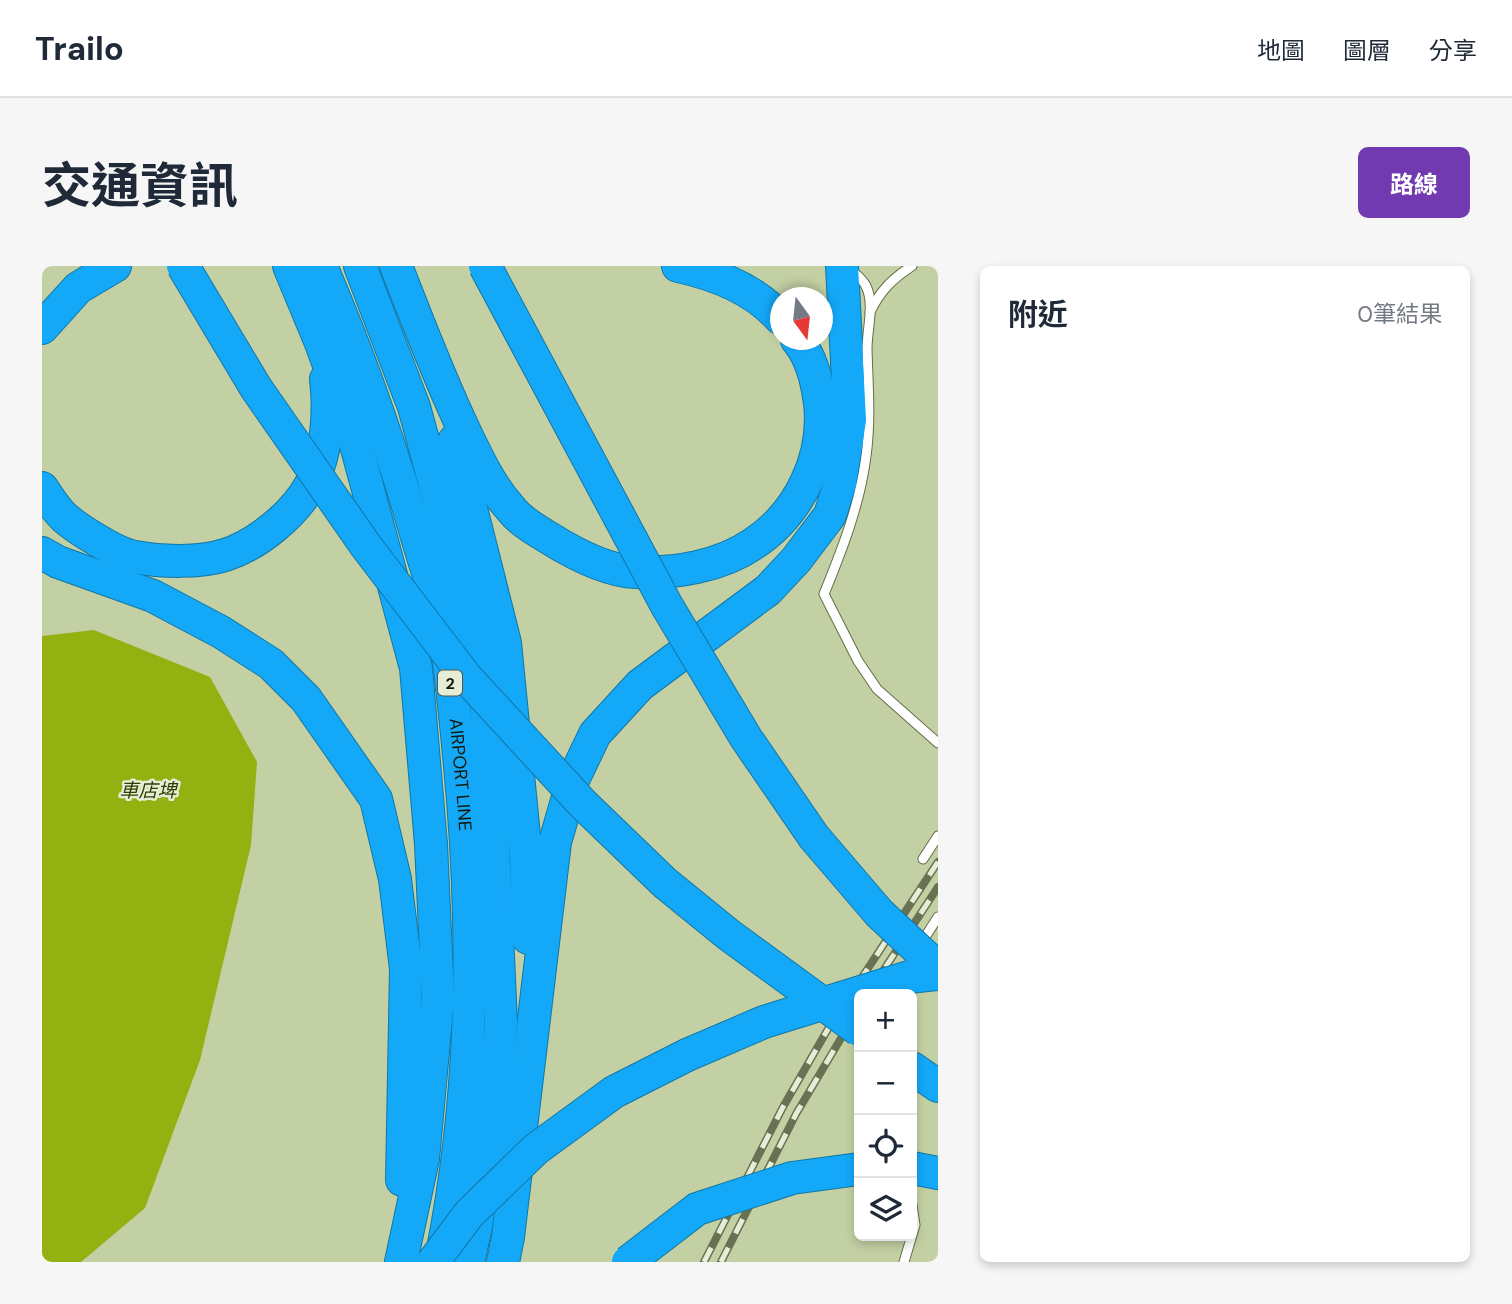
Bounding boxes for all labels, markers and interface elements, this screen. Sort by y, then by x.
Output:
text: Trailo [35,27,124,70]
text: 地圖 [1257,35,1305,66]
text: 圖層 [1343,35,1391,66]
text: 分享 [1429,35,1477,66]
button: 路線 [1358,147,1470,218]
text: 交通資訊 [42,154,238,218]
north arrow [770,287,833,350]
text: 附近 [1008,295,1068,334]
text: 0筆結果 [1357,299,1442,329]
road number: 2 [438,670,462,696]
street label: AIRPORT LINE [444,717,477,832]
water label: 車店埤 [119,778,178,803]
map controls [854,989,917,1241]
button: + [854,989,917,1052]
button: − [854,1052,917,1115]
button: locate [854,1115,917,1178]
button: layers [854,1178,917,1241]

